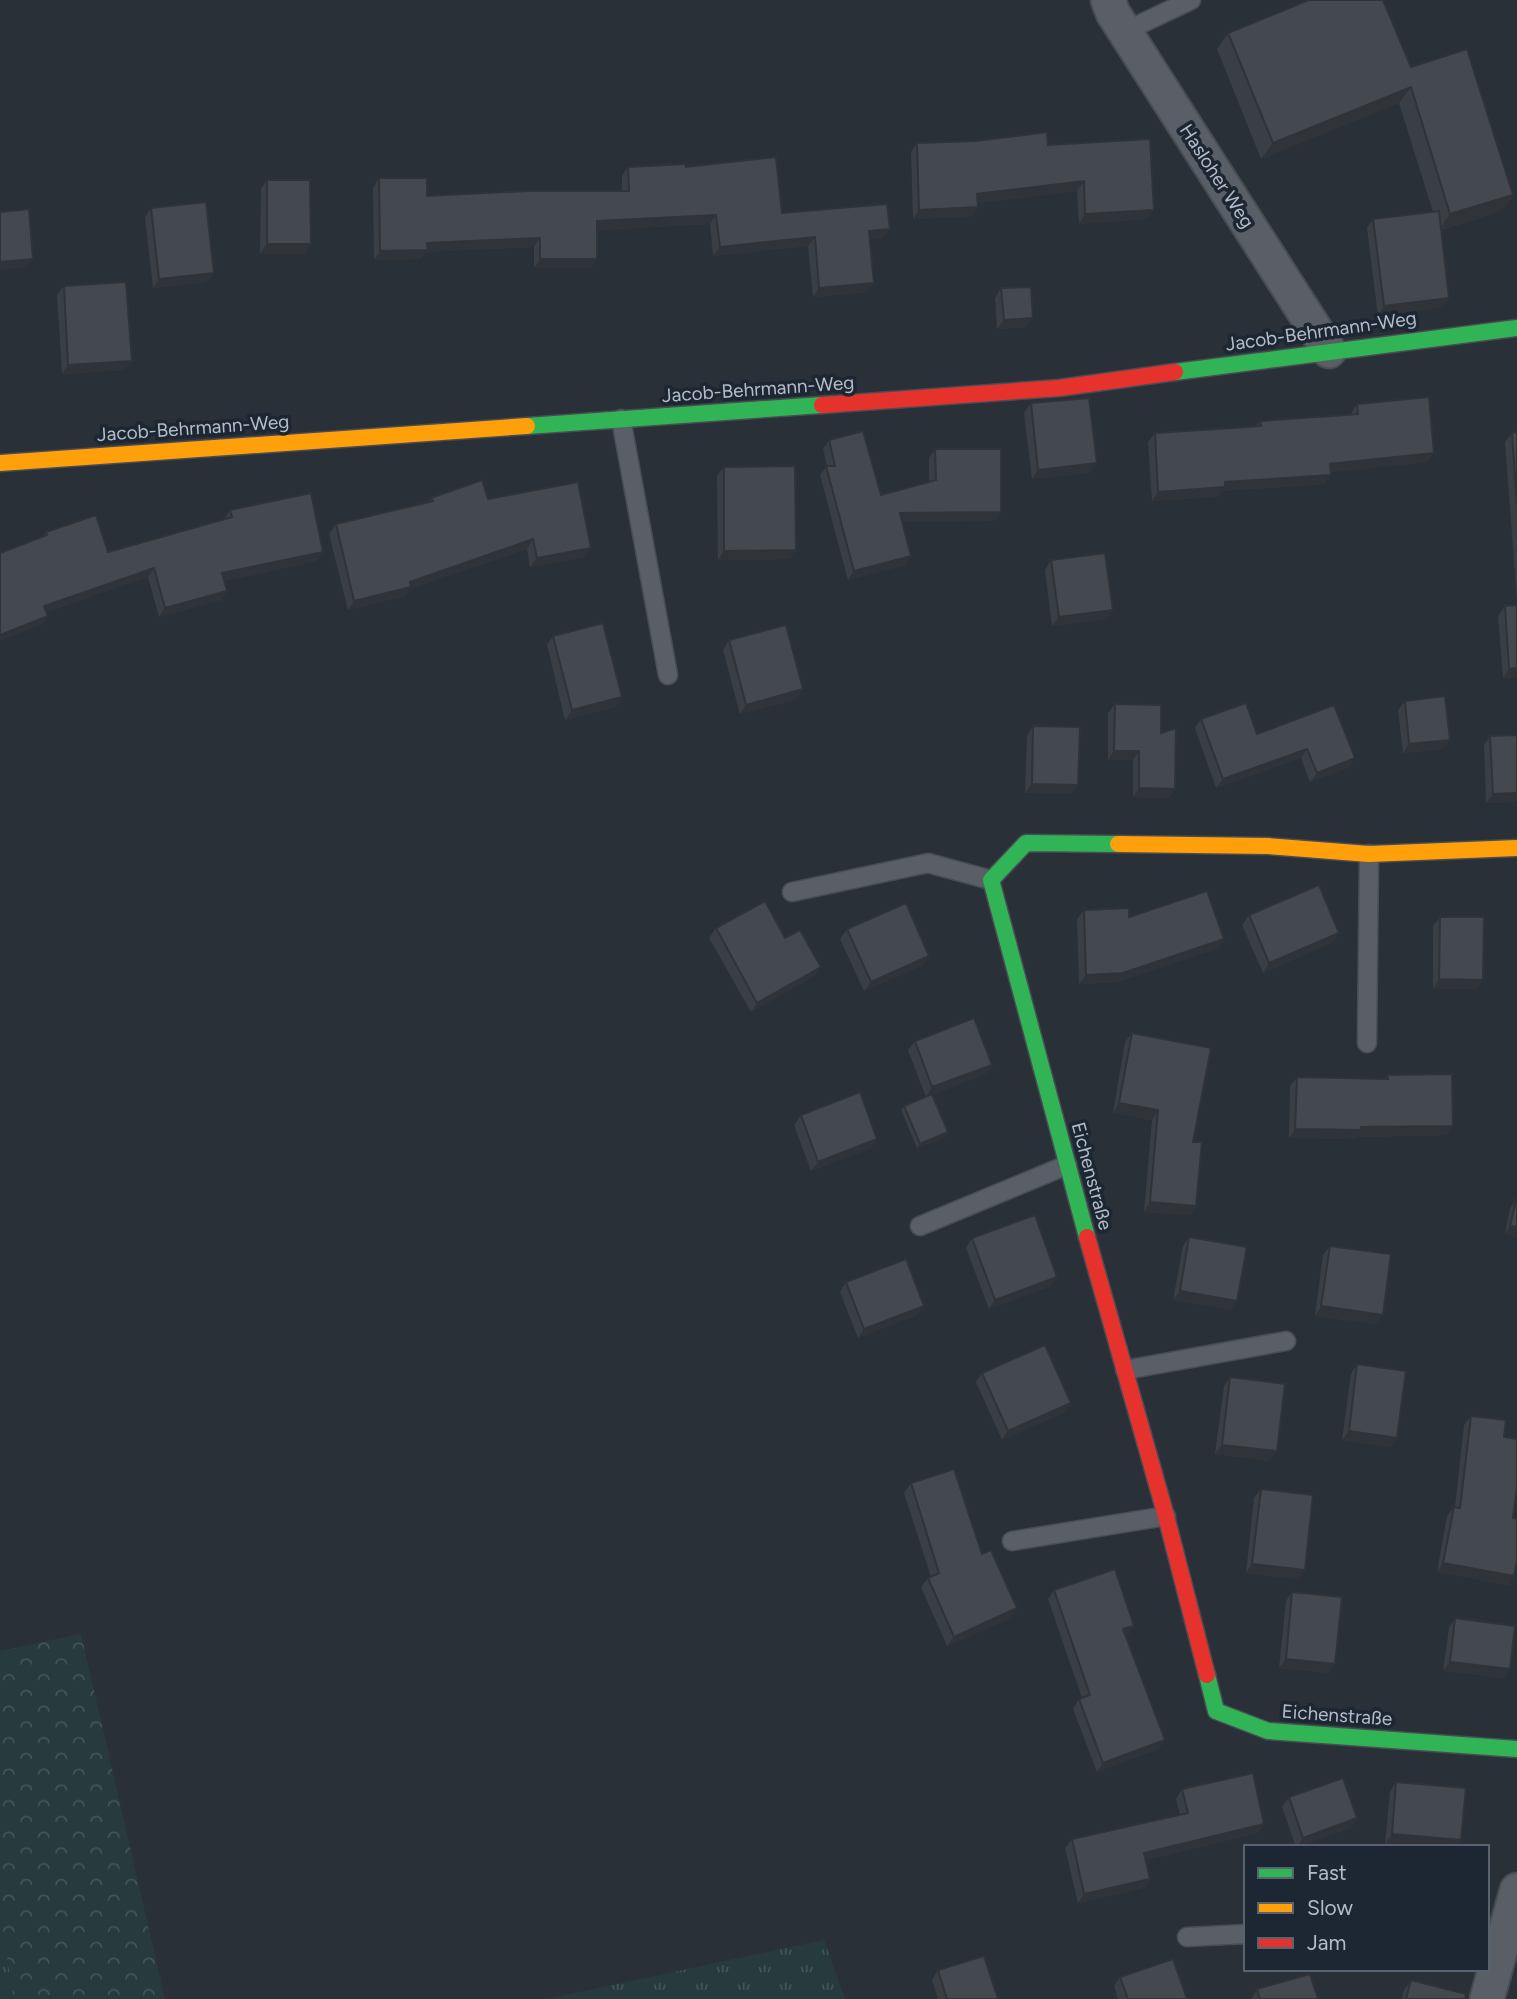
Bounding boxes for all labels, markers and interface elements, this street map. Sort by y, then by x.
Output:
street label: Hasloher Weg [1175,120,1259,232]
street label: Jacob-Behrmann-Weg [1224,306,1418,356]
street label: Jacob-Behrmann-Weg [661,371,855,407]
street label: Jacob-Behrmann-Weg [96,410,290,446]
street label: Eichenstraße [1067,1120,1117,1232]
street label: Eichenstraße [1281,1700,1393,1730]
legend [1244,1845,1489,1971]
text: Fast [1307,1860,1347,1885]
text: Slow [1307,1895,1353,1920]
text: Jam [1307,1930,1346,1955]

